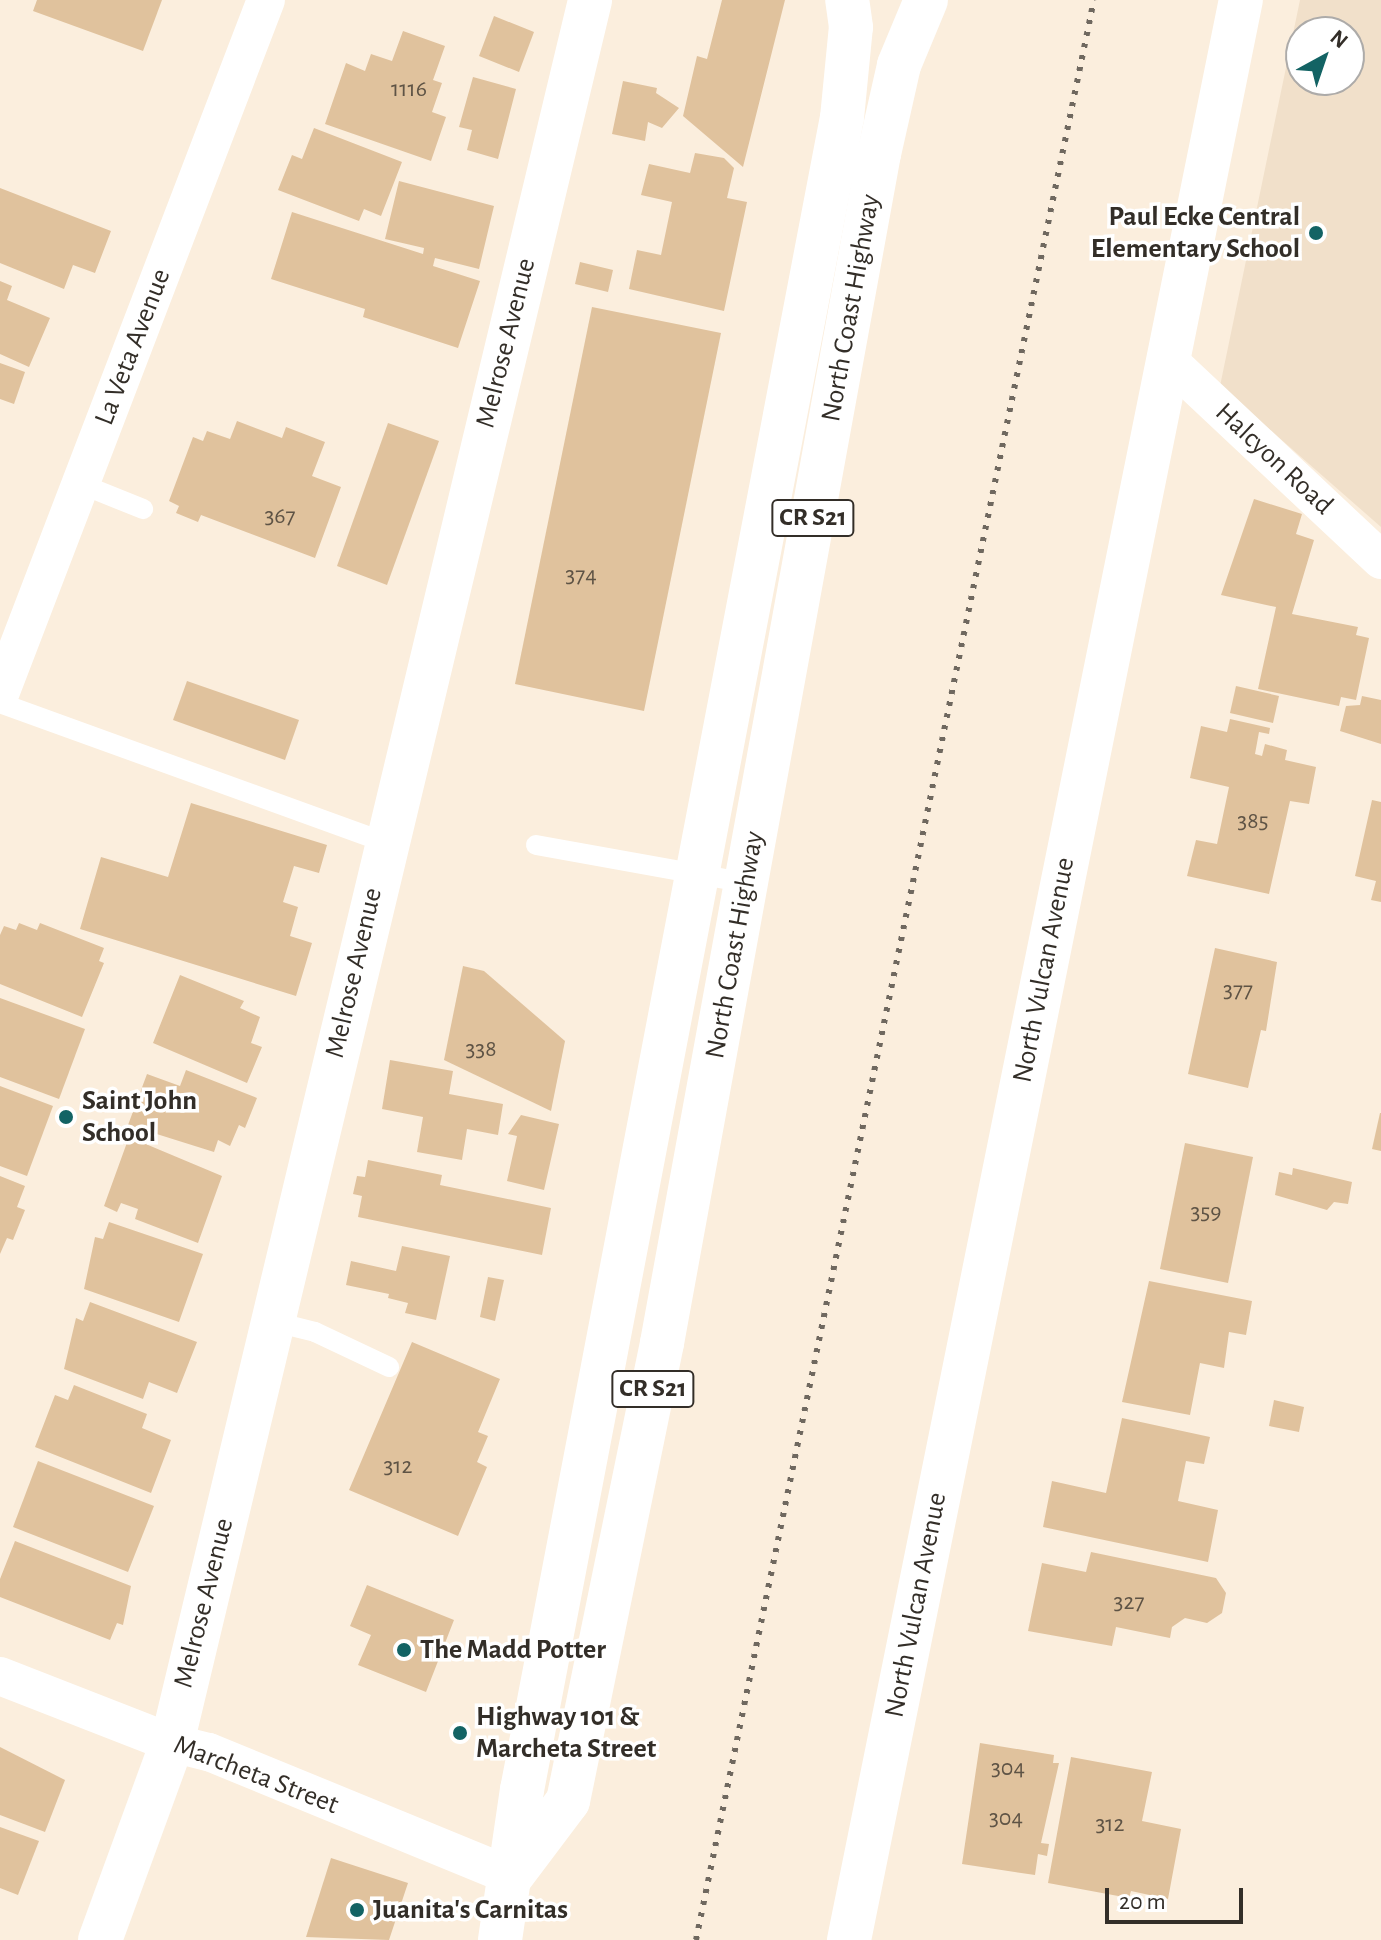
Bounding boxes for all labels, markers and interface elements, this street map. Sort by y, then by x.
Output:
north arrow [1285,16,1365,96]
text: N [1326,26,1352,52]
house number: 1116 [391,76,427,104]
street label: North Coast Highway [814,192,888,424]
place label: Paul Ecke Central Elementary School [1091,200,1300,266]
marker: Paul Ecke Central Elementary School [1307,224,1325,242]
street label: Melrose Avenue [469,255,543,431]
street label: La Veta Avenue [88,264,178,430]
street label: Halcyon Road [1208,396,1340,522]
road number: CR S21 [771,496,855,540]
house number: 367 [264,503,296,531]
house number: 374 [565,562,597,590]
house number: 385 [1237,808,1269,836]
street label: North Coast Highway [698,829,772,1061]
street label: North Vulcan Avenue [1006,855,1082,1085]
street label: Melrose Avenue [318,885,390,1061]
house number: 377 [1223,977,1253,1005]
house number: 338 [465,1036,497,1064]
place label: Saint John School [82,1084,197,1150]
marker: Saint John School [57,1108,75,1126]
house number: 359 [1190,1199,1222,1227]
road number: CR S21 [611,1367,695,1411]
house number: 312 [383,1453,413,1481]
street label: North Vulcan Avenue [878,1490,954,1720]
street label: Melrose Avenue [167,1515,241,1691]
house number: 327 [1114,1589,1144,1617]
place label: The Madd Potter [420,1633,606,1667]
marker: The Madd Potter [395,1641,413,1659]
place label: Highway 101 & Marcheta Street [476,1700,656,1766]
marker: Highway 101 & Marcheta Street [451,1724,469,1742]
street label: Marcheta Street [169,1728,343,1822]
house number: 304 [991,1755,1025,1783]
house number: 304 [989,1805,1023,1833]
house number: 312 [1095,1811,1125,1839]
scale bar [1109,1872,1247,1922]
text: 20 m [1119,1890,1166,1914]
place label: Juanita's Carnitas [373,1893,568,1927]
marker: Juanita's Carnitas [348,1901,366,1919]

